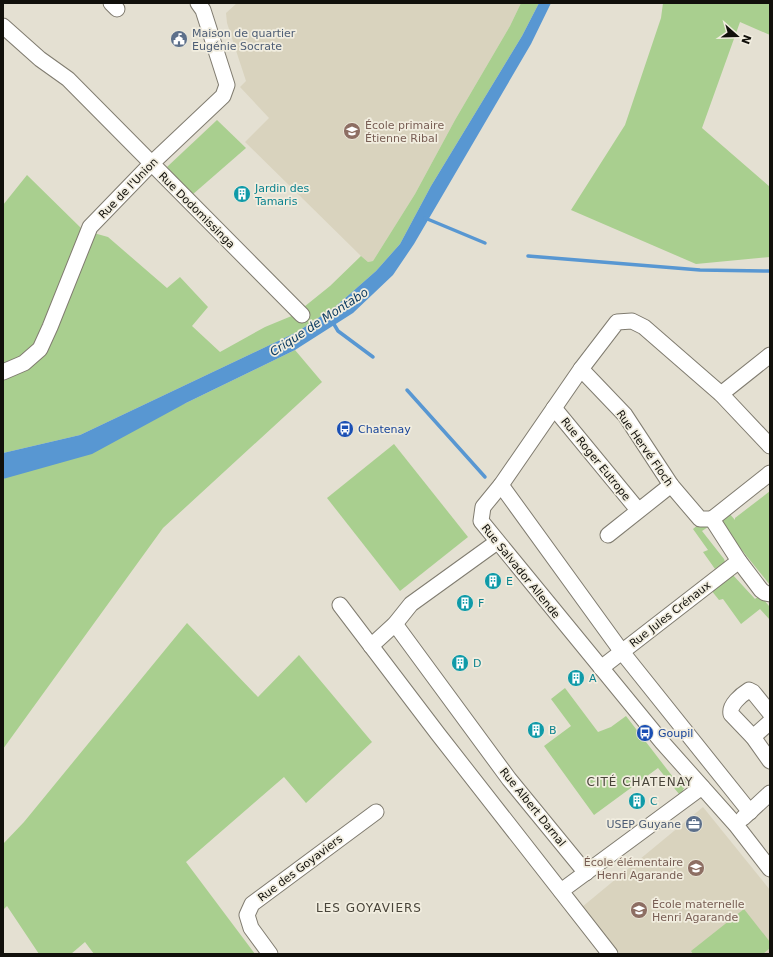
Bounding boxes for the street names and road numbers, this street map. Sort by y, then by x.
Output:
street label: Rue de l'Union [96,155,161,221]
street label: Rue Dodomissinga [156,170,237,251]
street label: Rue Hervé Floch [613,408,676,489]
street label: Rue Roger Eutrope [558,415,633,504]
street label: Rue Salvador Allende [479,522,563,621]
street label: Rue Jules Crénaux [627,578,714,650]
street label: Rue Albert Darnal [497,765,568,849]
street label: Rue des Goyaviers [255,832,345,904]

